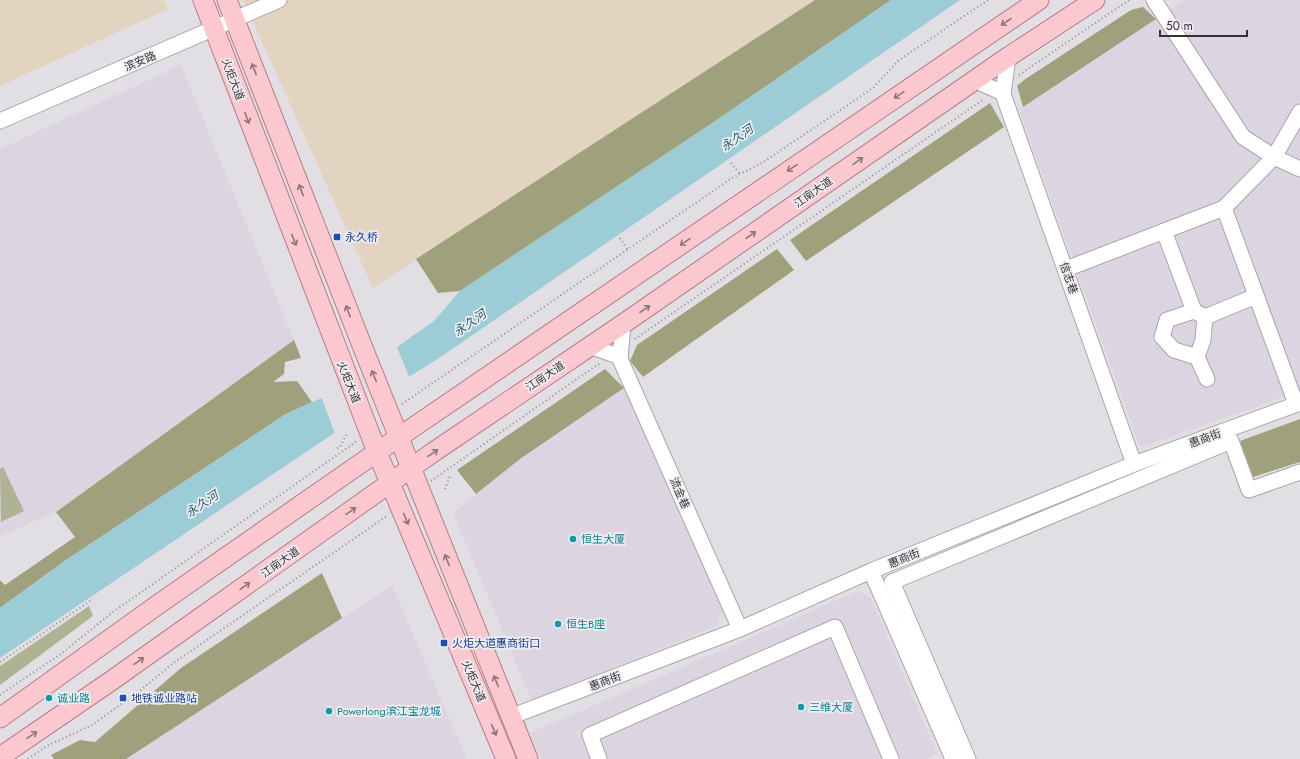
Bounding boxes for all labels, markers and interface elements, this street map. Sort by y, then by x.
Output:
scale bar [1160,12,1247,38]
one-way arrow [1001,17,1012,26]
text: 50 m [1166,17,1193,35]
street label: 滨安路 [122,47,158,75]
street label: 火炬大道 [218,56,248,102]
one-way arrow [249,64,257,76]
one-way arrow [894,91,905,99]
one-way arrow [244,112,252,124]
water label: 永久河 [717,119,759,156]
one-way arrow [852,157,863,165]
one-way arrow [786,165,798,173]
street label: 江南大道 [790,173,836,211]
one-way arrow [297,185,304,197]
place label: 永久桥 [345,229,378,245]
one-way arrow [746,231,757,239]
marker: 永久桥 [332,232,342,242]
one-way arrow [291,233,299,245]
one-way arrow [680,238,691,246]
street label: 信志巷 [1056,260,1082,296]
water label: 永久河 [450,304,492,341]
one-way arrow [639,305,650,313]
one-way arrow [344,306,352,318]
street label: 江南大道 [522,357,568,395]
street label: 火炬大道 [333,359,365,405]
one-way arrow [370,371,377,383]
street label: 惠商街 [1187,425,1223,451]
one-way arrow [427,449,438,457]
street label: 流金巷 [666,475,694,511]
water label: 永久河 [182,485,224,522]
one-way arrow [346,507,357,515]
one-way arrow [402,513,410,525]
place label: 恒生大厦 [581,531,625,547]
marker: 恒生大厦 [568,534,578,544]
street label: 江南大道 [257,543,303,581]
street label: 惠商街 [886,544,922,572]
one-way arrow [443,555,451,567]
one-way arrow [240,582,251,590]
place label: 恒生B座 [566,616,605,632]
marker: 恒生B座 [553,619,563,629]
place label: 火炬大道惠商街口 [452,635,540,651]
marker: 火炬大道惠商街口 [439,638,449,648]
one-way arrow [133,657,144,665]
street label: 火炬大道 [458,658,490,704]
street label: 惠商街 [587,668,623,694]
one-way arrow [491,675,499,687]
place label: 诚业路 [57,690,90,706]
place label: 地铁诚业路站 [131,690,197,706]
marker: 诚业路 [44,693,54,703]
marker: 地铁诚业路站 [118,693,128,703]
place label: 三维大厦 [809,699,853,715]
marker: 三维大厦 [796,702,806,712]
place label: Powerlong滨江宝龙城 [337,703,441,719]
marker: Powerlong滨江宝龙城 [324,706,334,716]
one-way arrow [491,723,499,735]
one-way arrow [26,731,37,739]

